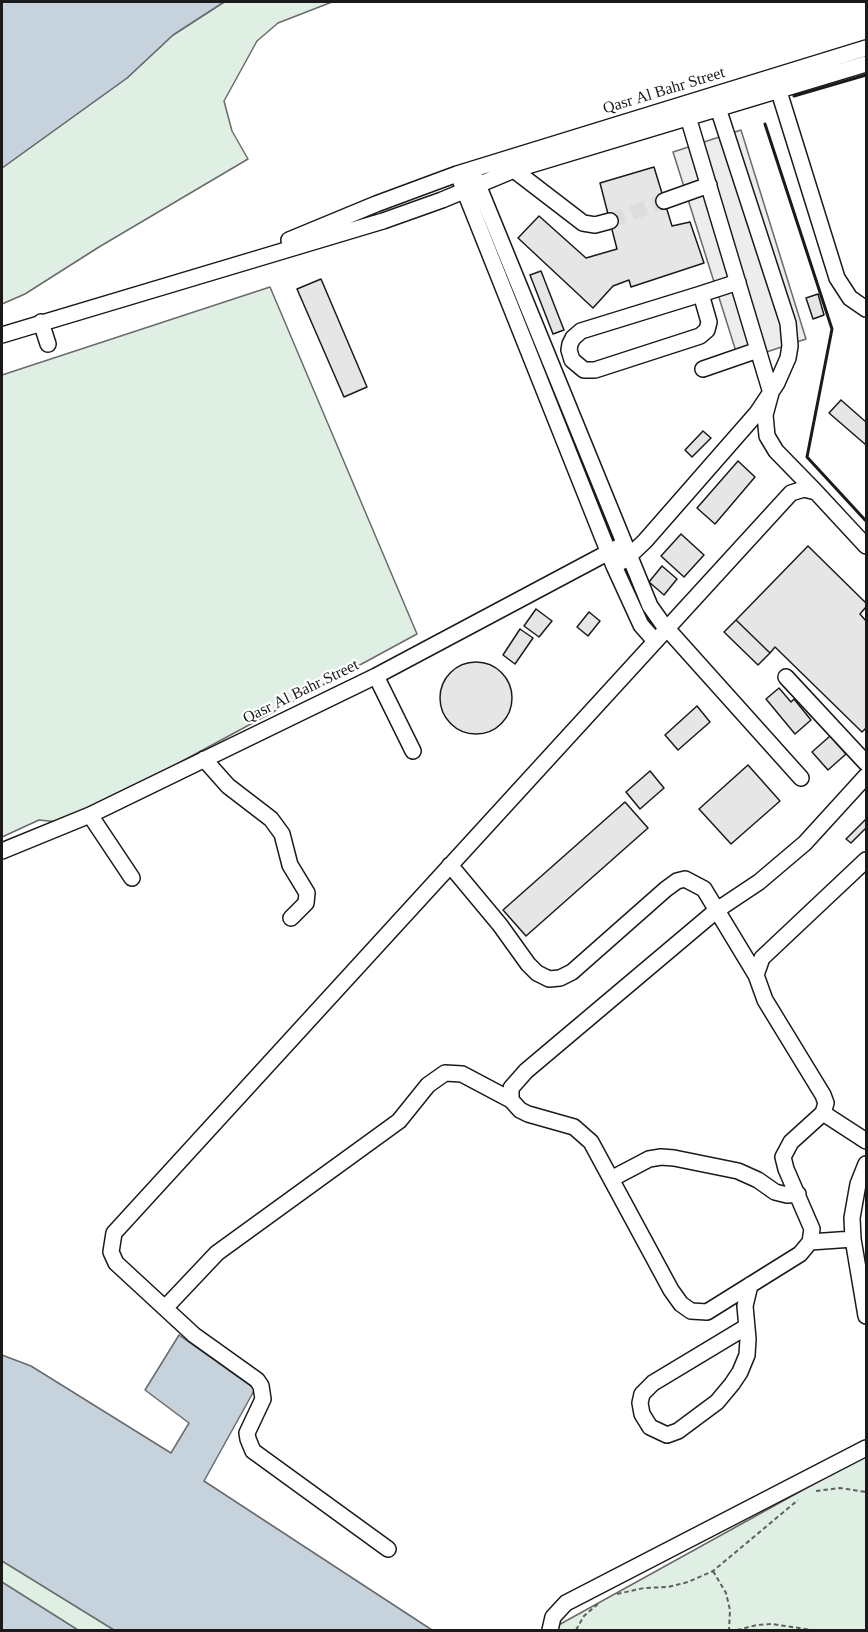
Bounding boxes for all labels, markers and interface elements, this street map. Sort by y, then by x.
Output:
street label: Qasr Al Bahr Street [601,63,727,119]
street label: Qasr Al Bahr Street [240,656,362,728]

